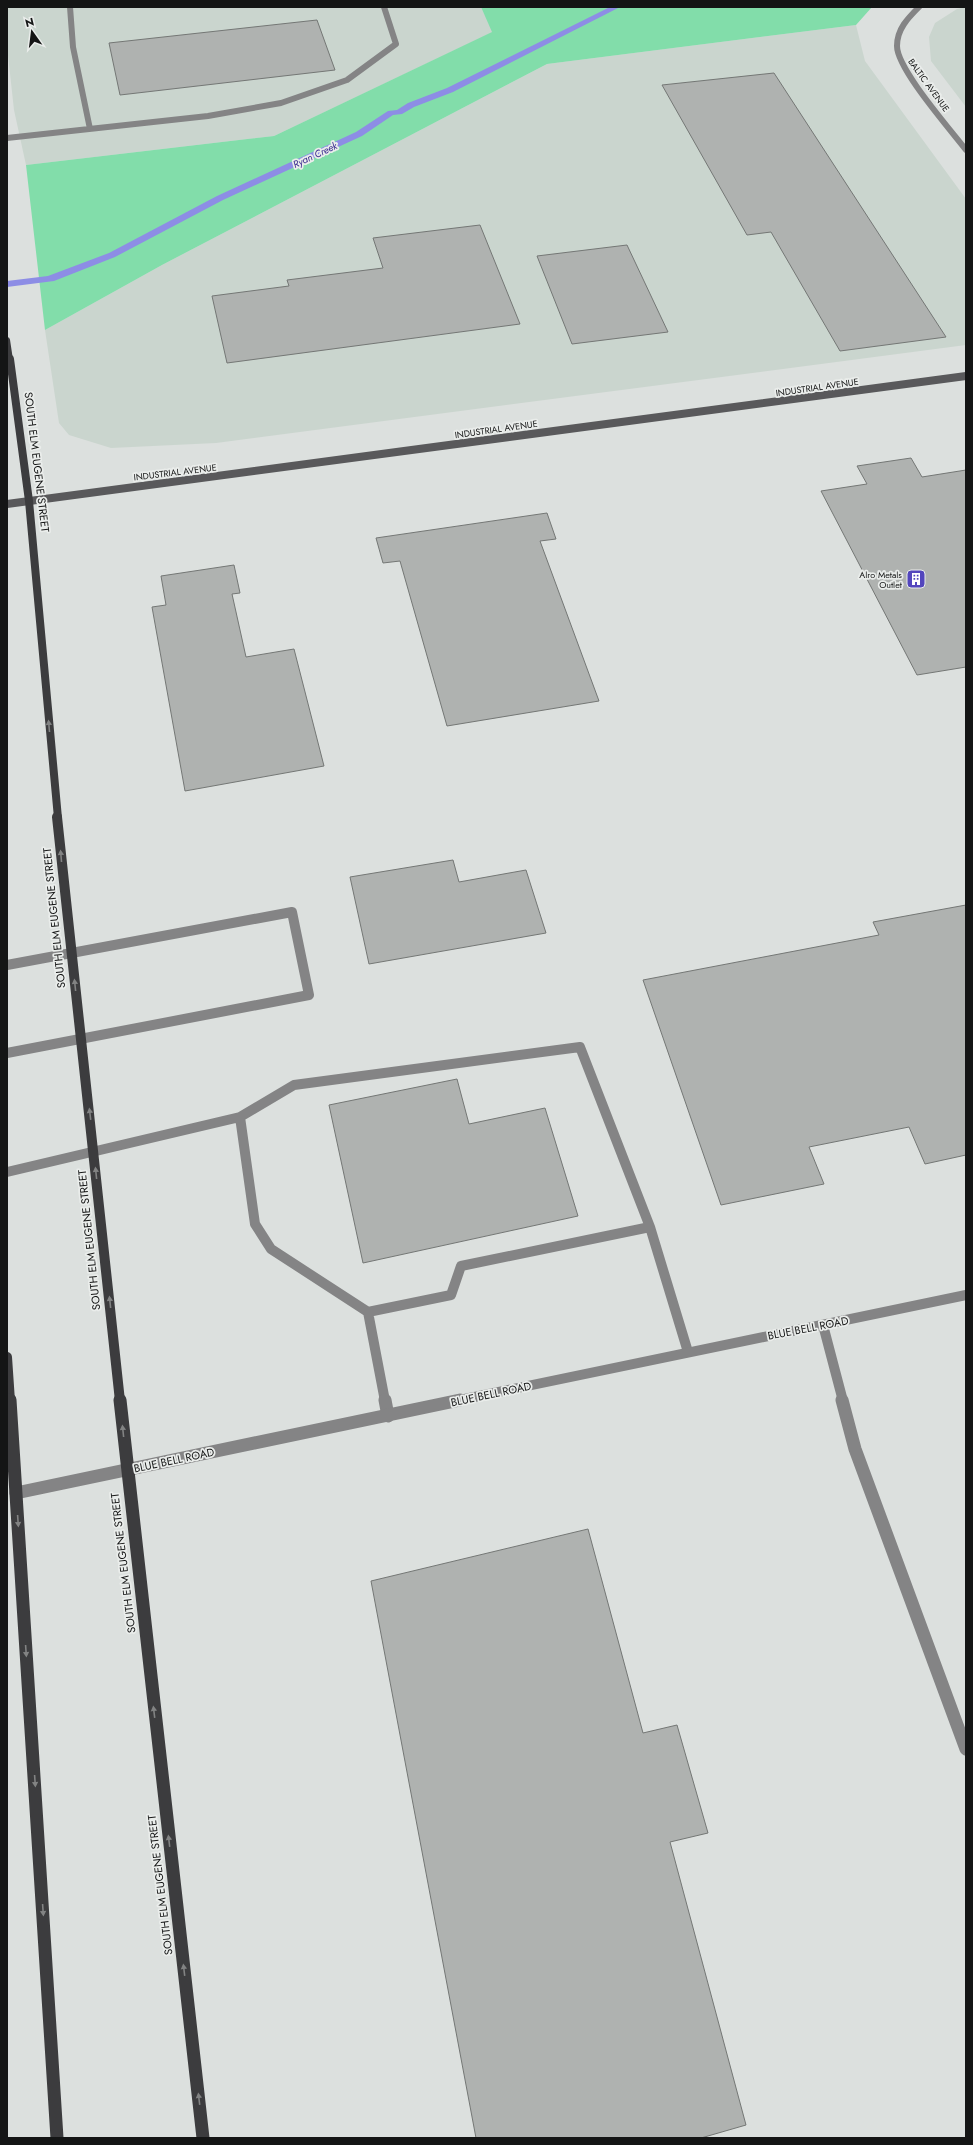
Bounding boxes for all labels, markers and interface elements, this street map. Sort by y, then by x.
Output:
north arrow [12,12,52,52]
text: N [23,13,36,31]
street label: BALTIC AVENUE [905,56,953,114]
water label: Ryan Creek [290,138,340,172]
street label: INDUSTRIAL AVENUE [775,375,859,399]
street label: SOUTH ELM EUGENE STREET [20,391,54,533]
street label: INDUSTRIAL AVENUE [454,417,538,441]
street label: INDUSTRIAL AVENUE [133,460,217,484]
place label: Alro Metals Outlet [859,568,903,591]
building icon: Alro Metals Outlet [905,568,927,590]
one-way arrow [46,720,53,732]
street label: SOUTH ELM EUGENE STREET [39,847,69,989]
one-way arrow [58,849,65,862]
one-way arrow [72,979,78,991]
one-way arrow [87,1108,93,1120]
one-way arrow [93,1167,100,1179]
street label: SOUTH ELM EUGENE STREET [74,1169,104,1311]
one-way arrow [106,1296,113,1308]
street label: BLUE BELL ROAD [766,1312,850,1344]
street label: BLUE BELL ROAD [449,1378,533,1410]
one-way arrow [119,1425,126,1437]
street label: BLUE BELL ROAD [132,1444,216,1476]
street label: SOUTH ELM EUGENE STREET [106,1492,140,1634]
one-way arrow [15,1515,22,1527]
one-way arrow [23,1645,30,1657]
one-way arrow [151,1706,157,1718]
one-way arrow [31,1775,38,1787]
street label: SOUTH ELM EUGENE STREET [143,1814,177,1956]
one-way arrow [166,1835,172,1847]
one-way arrow [39,1904,46,1916]
one-way arrow [181,1964,187,1976]
one-way arrow [195,2093,202,2105]

